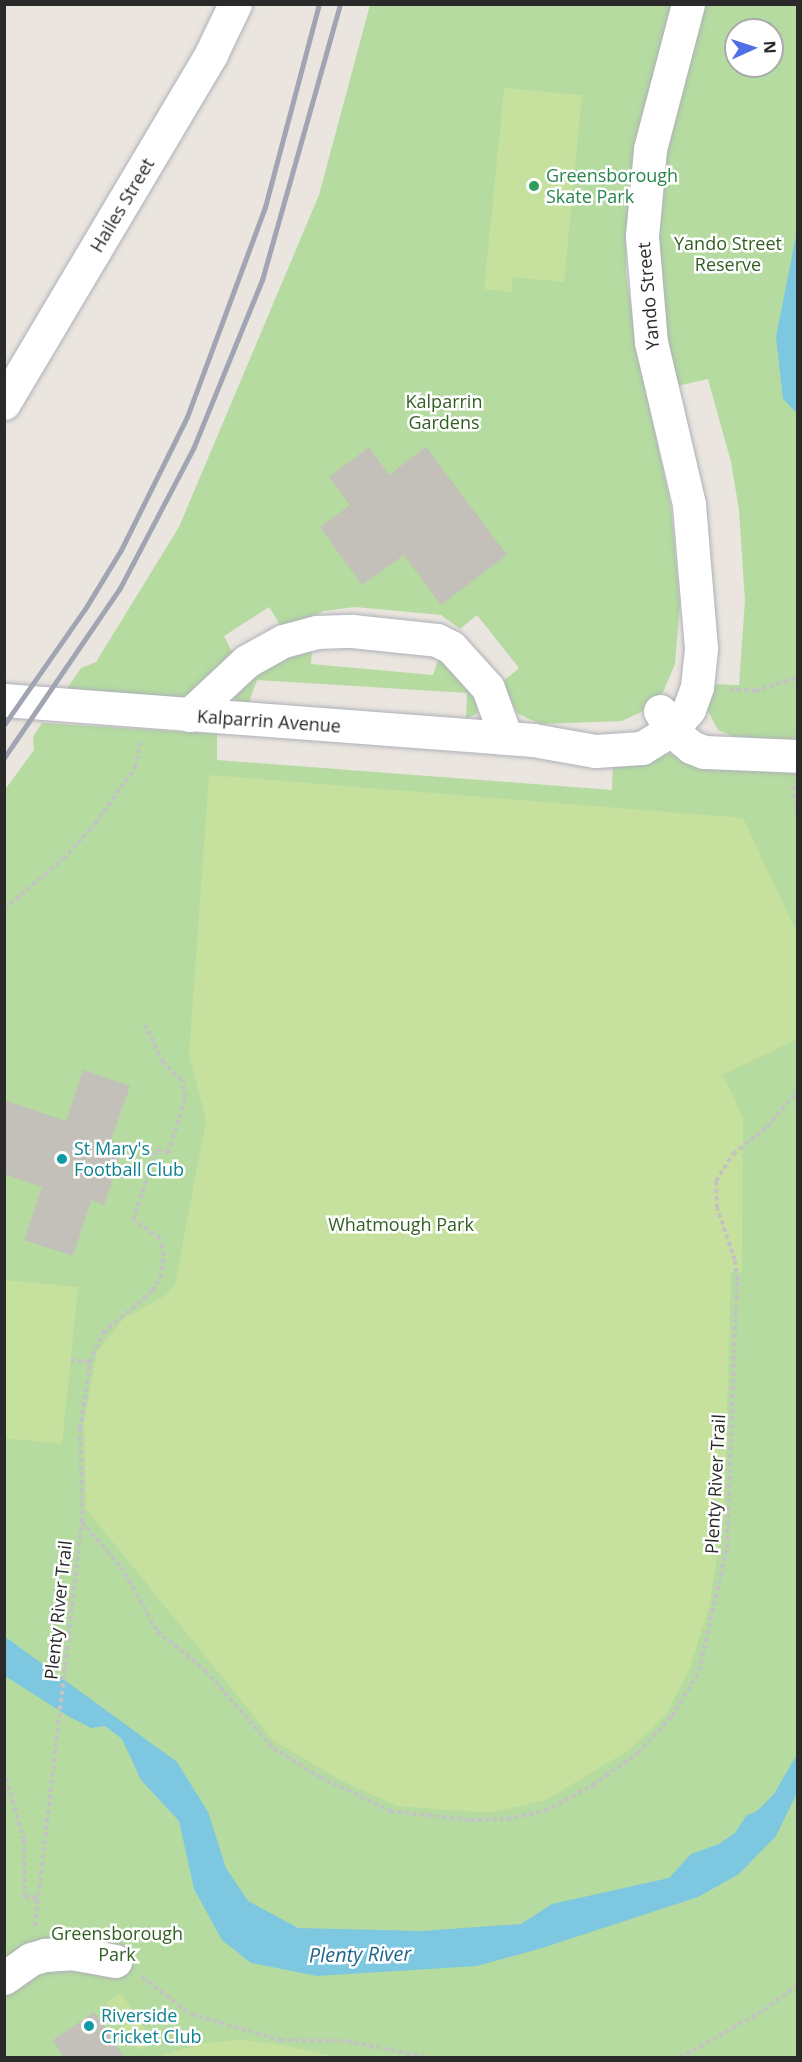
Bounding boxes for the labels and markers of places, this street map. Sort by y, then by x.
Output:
place label: Greensborough Skate Park [546,165,678,207]
marker: Greensborough Skate Park [527,179,541,193]
place label: St Mary's Football Club [74,1138,184,1180]
marker: St Mary's Football Club [55,1152,69,1166]
place label: Riverside Cricket Club [101,2005,201,2048]
marker: Riverside Cricket Club [82,2019,96,2033]

